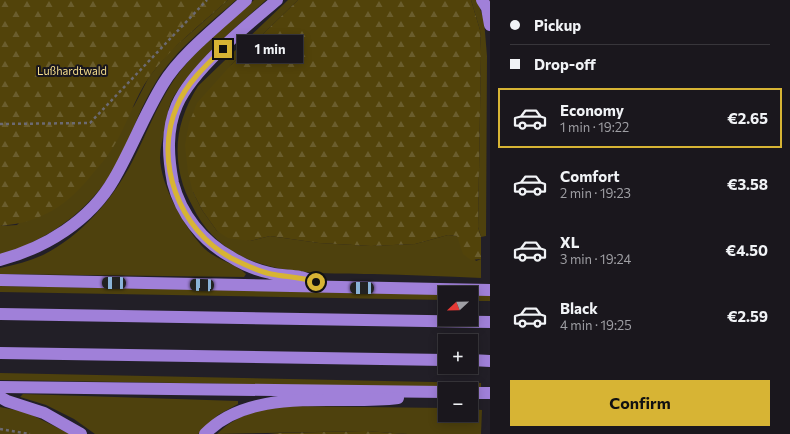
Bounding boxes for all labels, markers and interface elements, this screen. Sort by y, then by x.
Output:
text: Pickup [534,16,581,34]
callout: 1 min [237,35,303,63]
route end [214,40,232,58]
text: 1 min [255,41,285,57]
text: Drop-off [534,55,596,73]
park label: Lußhardtwald [37,64,107,77]
icon: car [512,100,548,136]
text: Economy [560,101,624,119]
text: €2.65 [727,109,768,127]
text: 1 min · 19:22 [560,119,629,135]
icon: car [512,166,548,202]
text: Comfort [560,167,620,185]
text: €3.58 [727,175,768,193]
text: 2 min · 19:23 [560,185,631,201]
icon: car [512,232,548,268]
text: XL [560,233,579,251]
text: €4.50 [726,241,768,259]
text: 3 min · 19:24 [560,251,631,267]
route start [307,273,325,291]
car [102,277,126,289]
car [190,279,214,291]
car [350,282,374,294]
north arrow [438,286,478,326]
map controls [438,286,478,422]
icon: car [512,298,548,334]
text: Black [560,299,598,317]
text: €2.59 [727,307,768,325]
text: 4 min · 19:25 [560,317,632,333]
button: + [438,334,478,374]
button: Confirm [510,380,770,426]
button: − [438,382,478,422]

